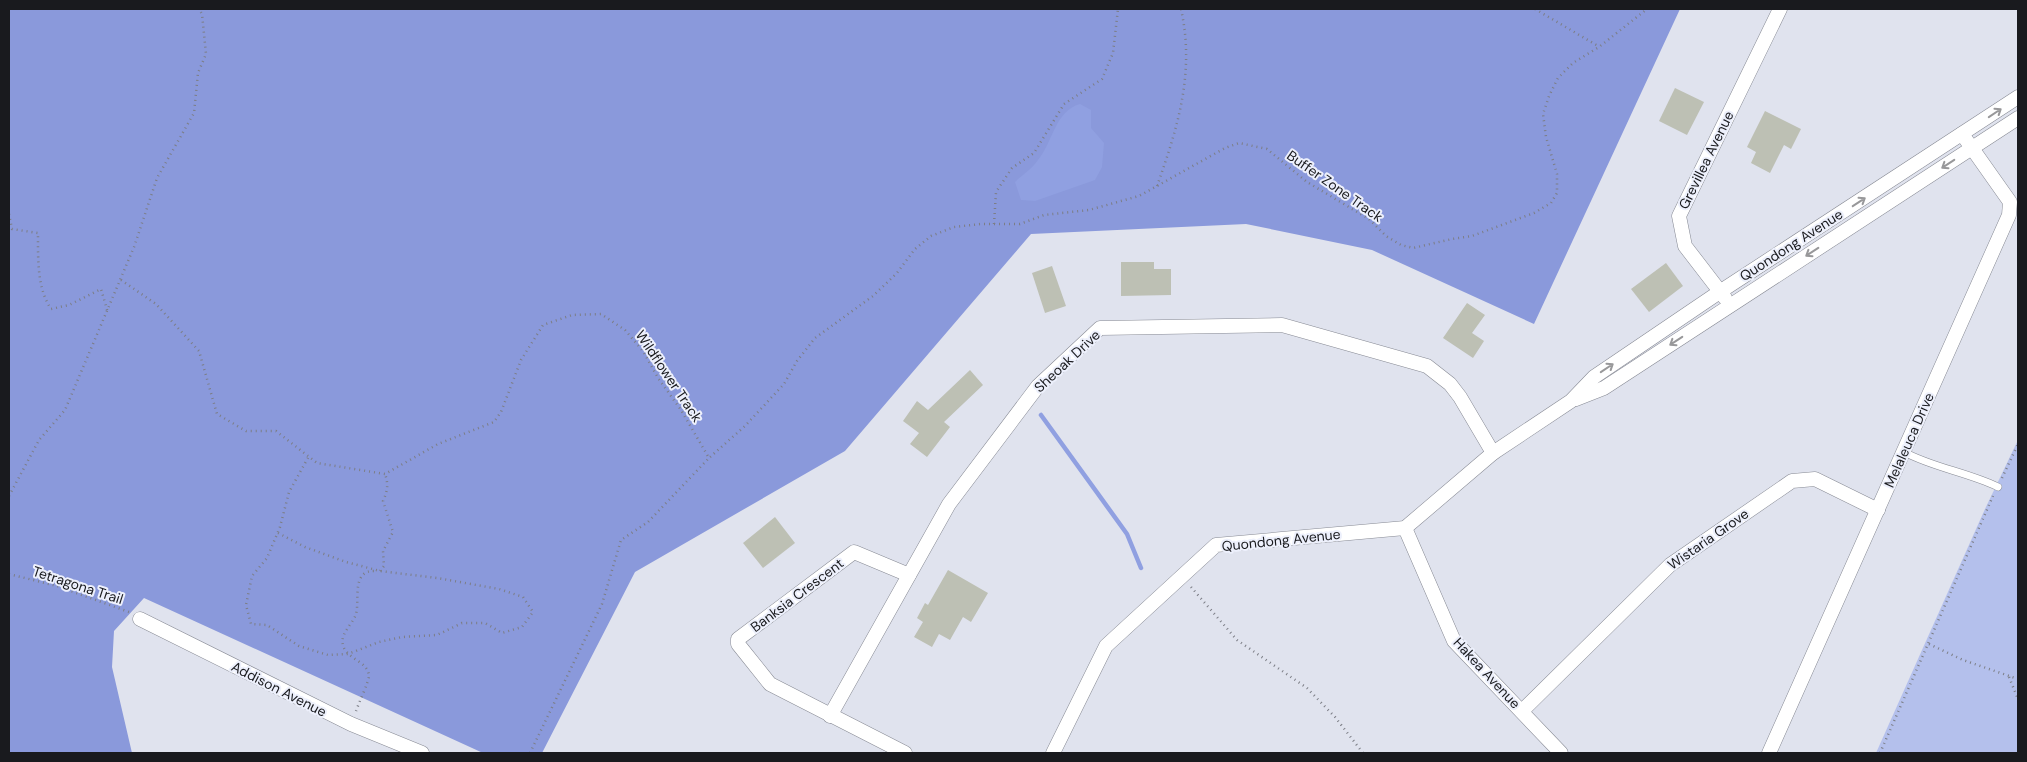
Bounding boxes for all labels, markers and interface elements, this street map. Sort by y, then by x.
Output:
street label: Grevillea Avenue [1674,108,1738,212]
one-way arrow [1988,108,2002,118]
street label: Buffer Zone Track [1284,146,1386,226]
one-way arrow [1942,159,1956,169]
one-way arrow [1852,196,1866,207]
street label: Quondong Avenue [1736,205,1846,285]
one-way arrow [1805,247,1819,257]
street label: Sheoak Drive [1030,326,1104,396]
street label: Wildflower Track [632,327,706,425]
one-way arrow [1669,336,1683,346]
one-way arrow [1599,363,1613,373]
street label: Melaleuca Drive [1880,390,1938,490]
street label: Wistaria Grove [1664,504,1752,574]
street label: Quondong Avenue [1221,525,1341,555]
street label: Banksia Crescent [747,554,847,636]
street label: Tetragona Trail [30,562,126,608]
street label: Hakea Avenue [1450,634,1524,712]
street label: Addison Avenue [228,657,330,721]

